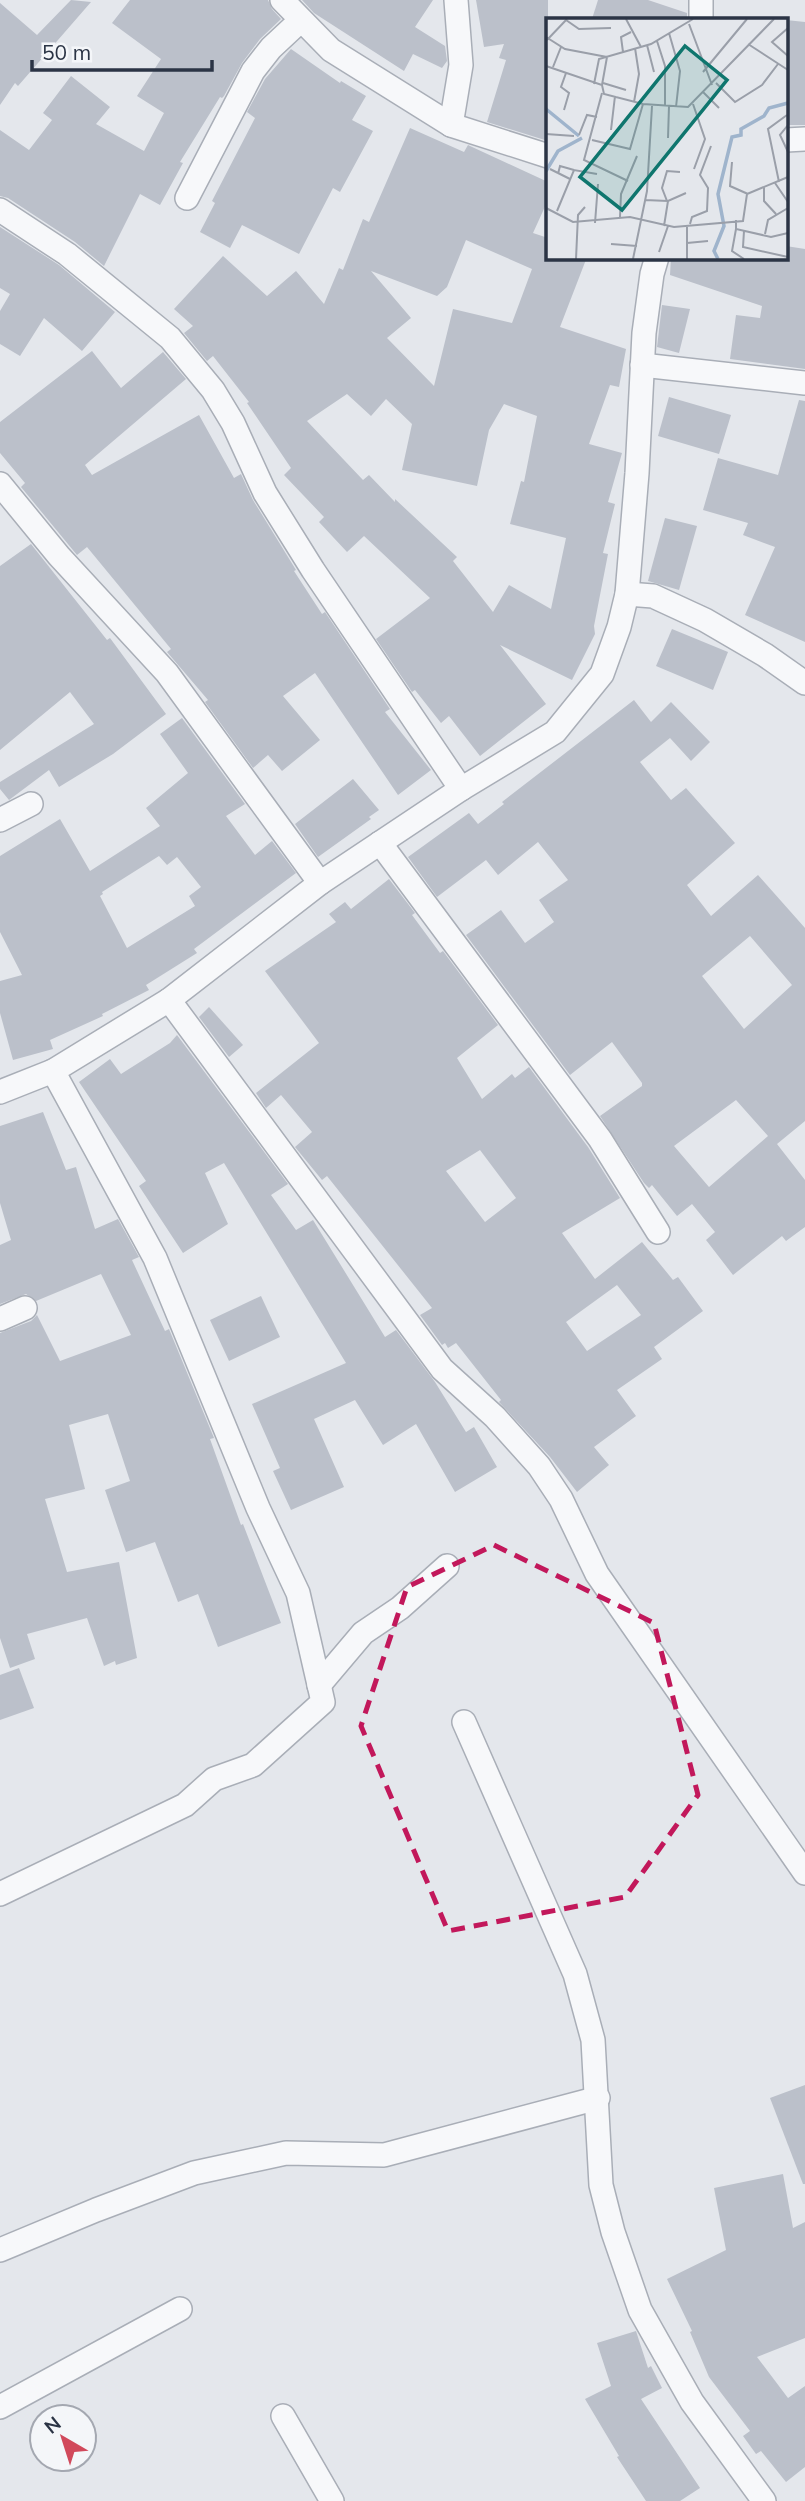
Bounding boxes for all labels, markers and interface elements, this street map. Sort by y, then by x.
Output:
inset map [546,18,788,259]
scale bar [32,28,212,72]
text: 50 m [42,39,91,65]
north arrow [28,2403,98,2473]
text: N [39,2411,65,2439]

